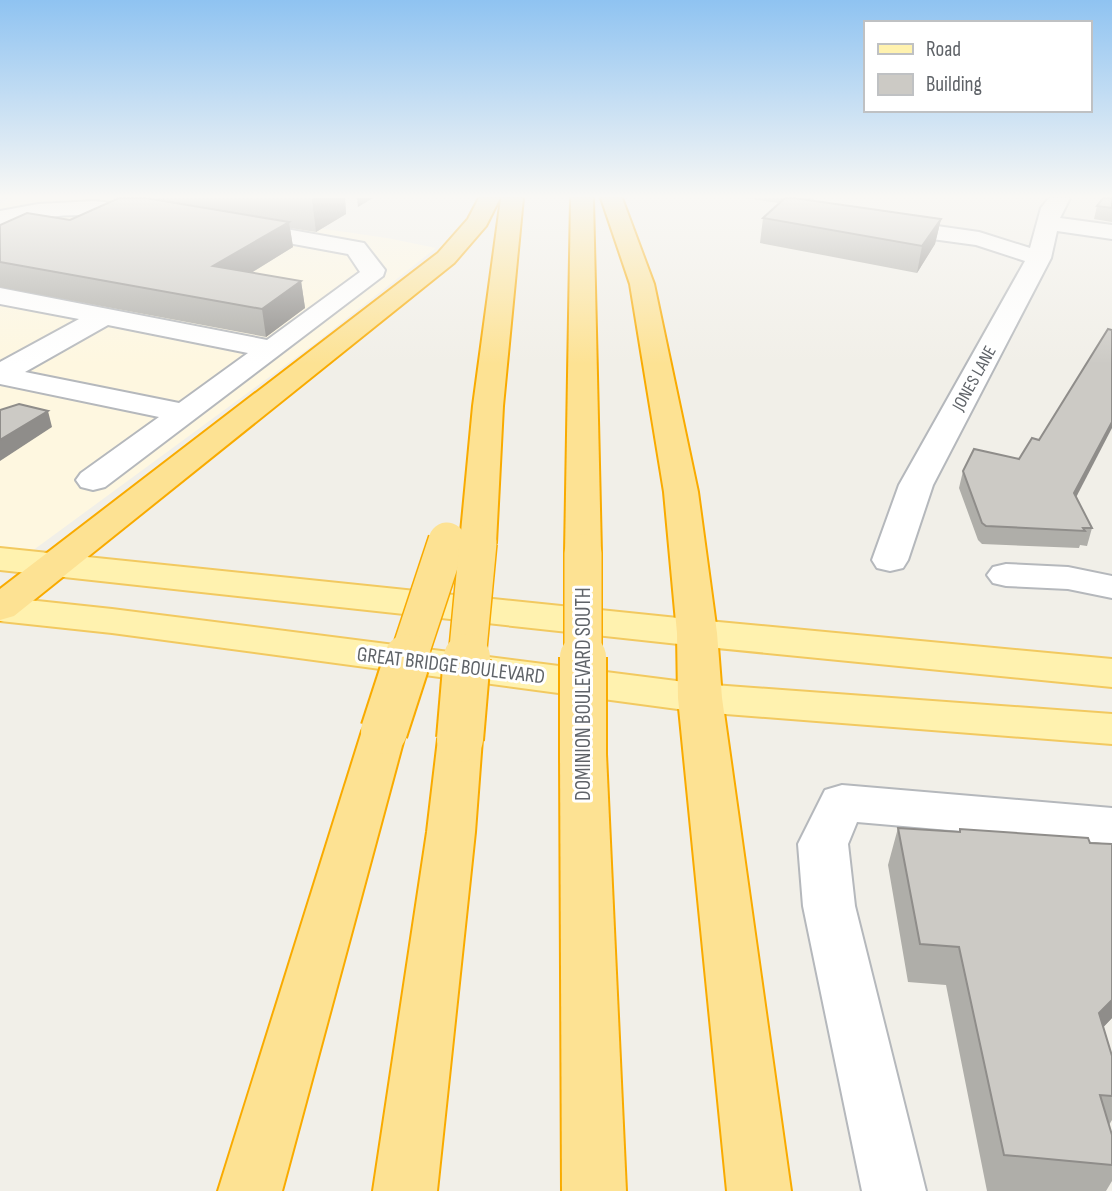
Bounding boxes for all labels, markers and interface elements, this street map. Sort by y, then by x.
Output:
legend [864,21,1091,112]
text: Road [926,37,961,62]
text: Building [926,72,982,97]
street label: JONES LANE [948,342,1001,415]
street label: DOMINION BOULEVARD SOUTH [571,587,596,801]
street label: GREAT BRIDGE BOULEVARD [356,642,546,689]

